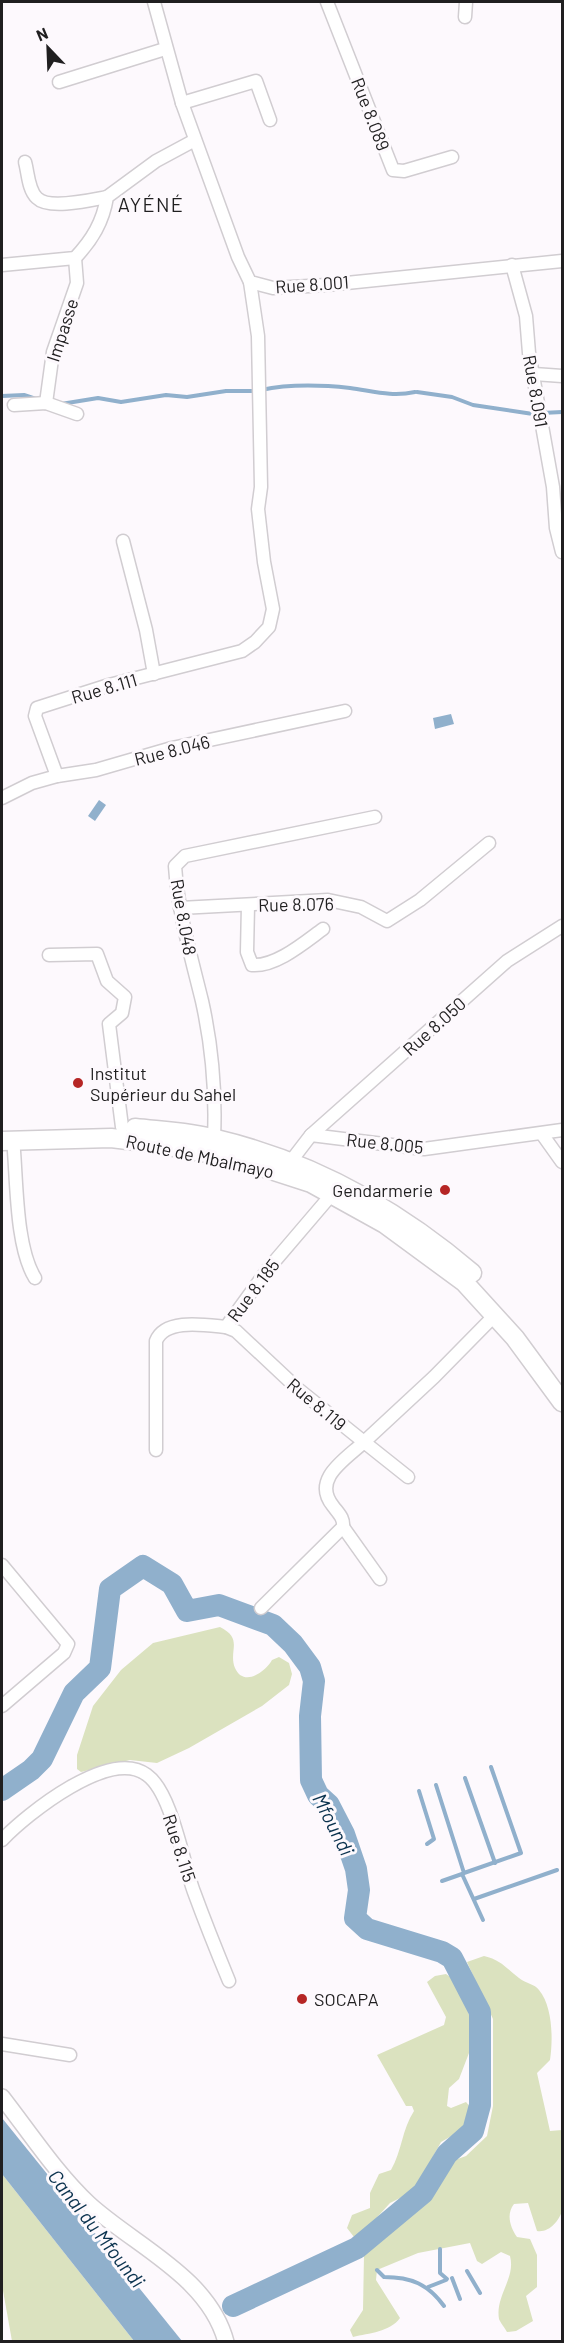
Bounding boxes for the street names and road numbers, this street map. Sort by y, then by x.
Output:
street label: Rue 8.089 [347,74,395,154]
street label: Rue 8.001 [274,270,350,298]
street label: Impasse [41,296,83,364]
street label: Rue 8.091 [519,353,553,429]
street label: Rue 8.111 [69,668,139,708]
street label: Rue 8.046 [132,730,212,770]
street label: Rue 8.048 [166,877,202,957]
street label: Rue 8.076 [258,892,334,916]
street label: Rue 8.050 [398,992,470,1060]
street label: Rue 8.005 [345,1128,425,1158]
street label: Route de Mbalmayo [124,1130,276,1182]
street label: Rue 8.185 [222,1254,284,1326]
street label: Rue 8.119 [283,1373,351,1435]
street label: Rue 8.115 [159,1811,201,1885]

